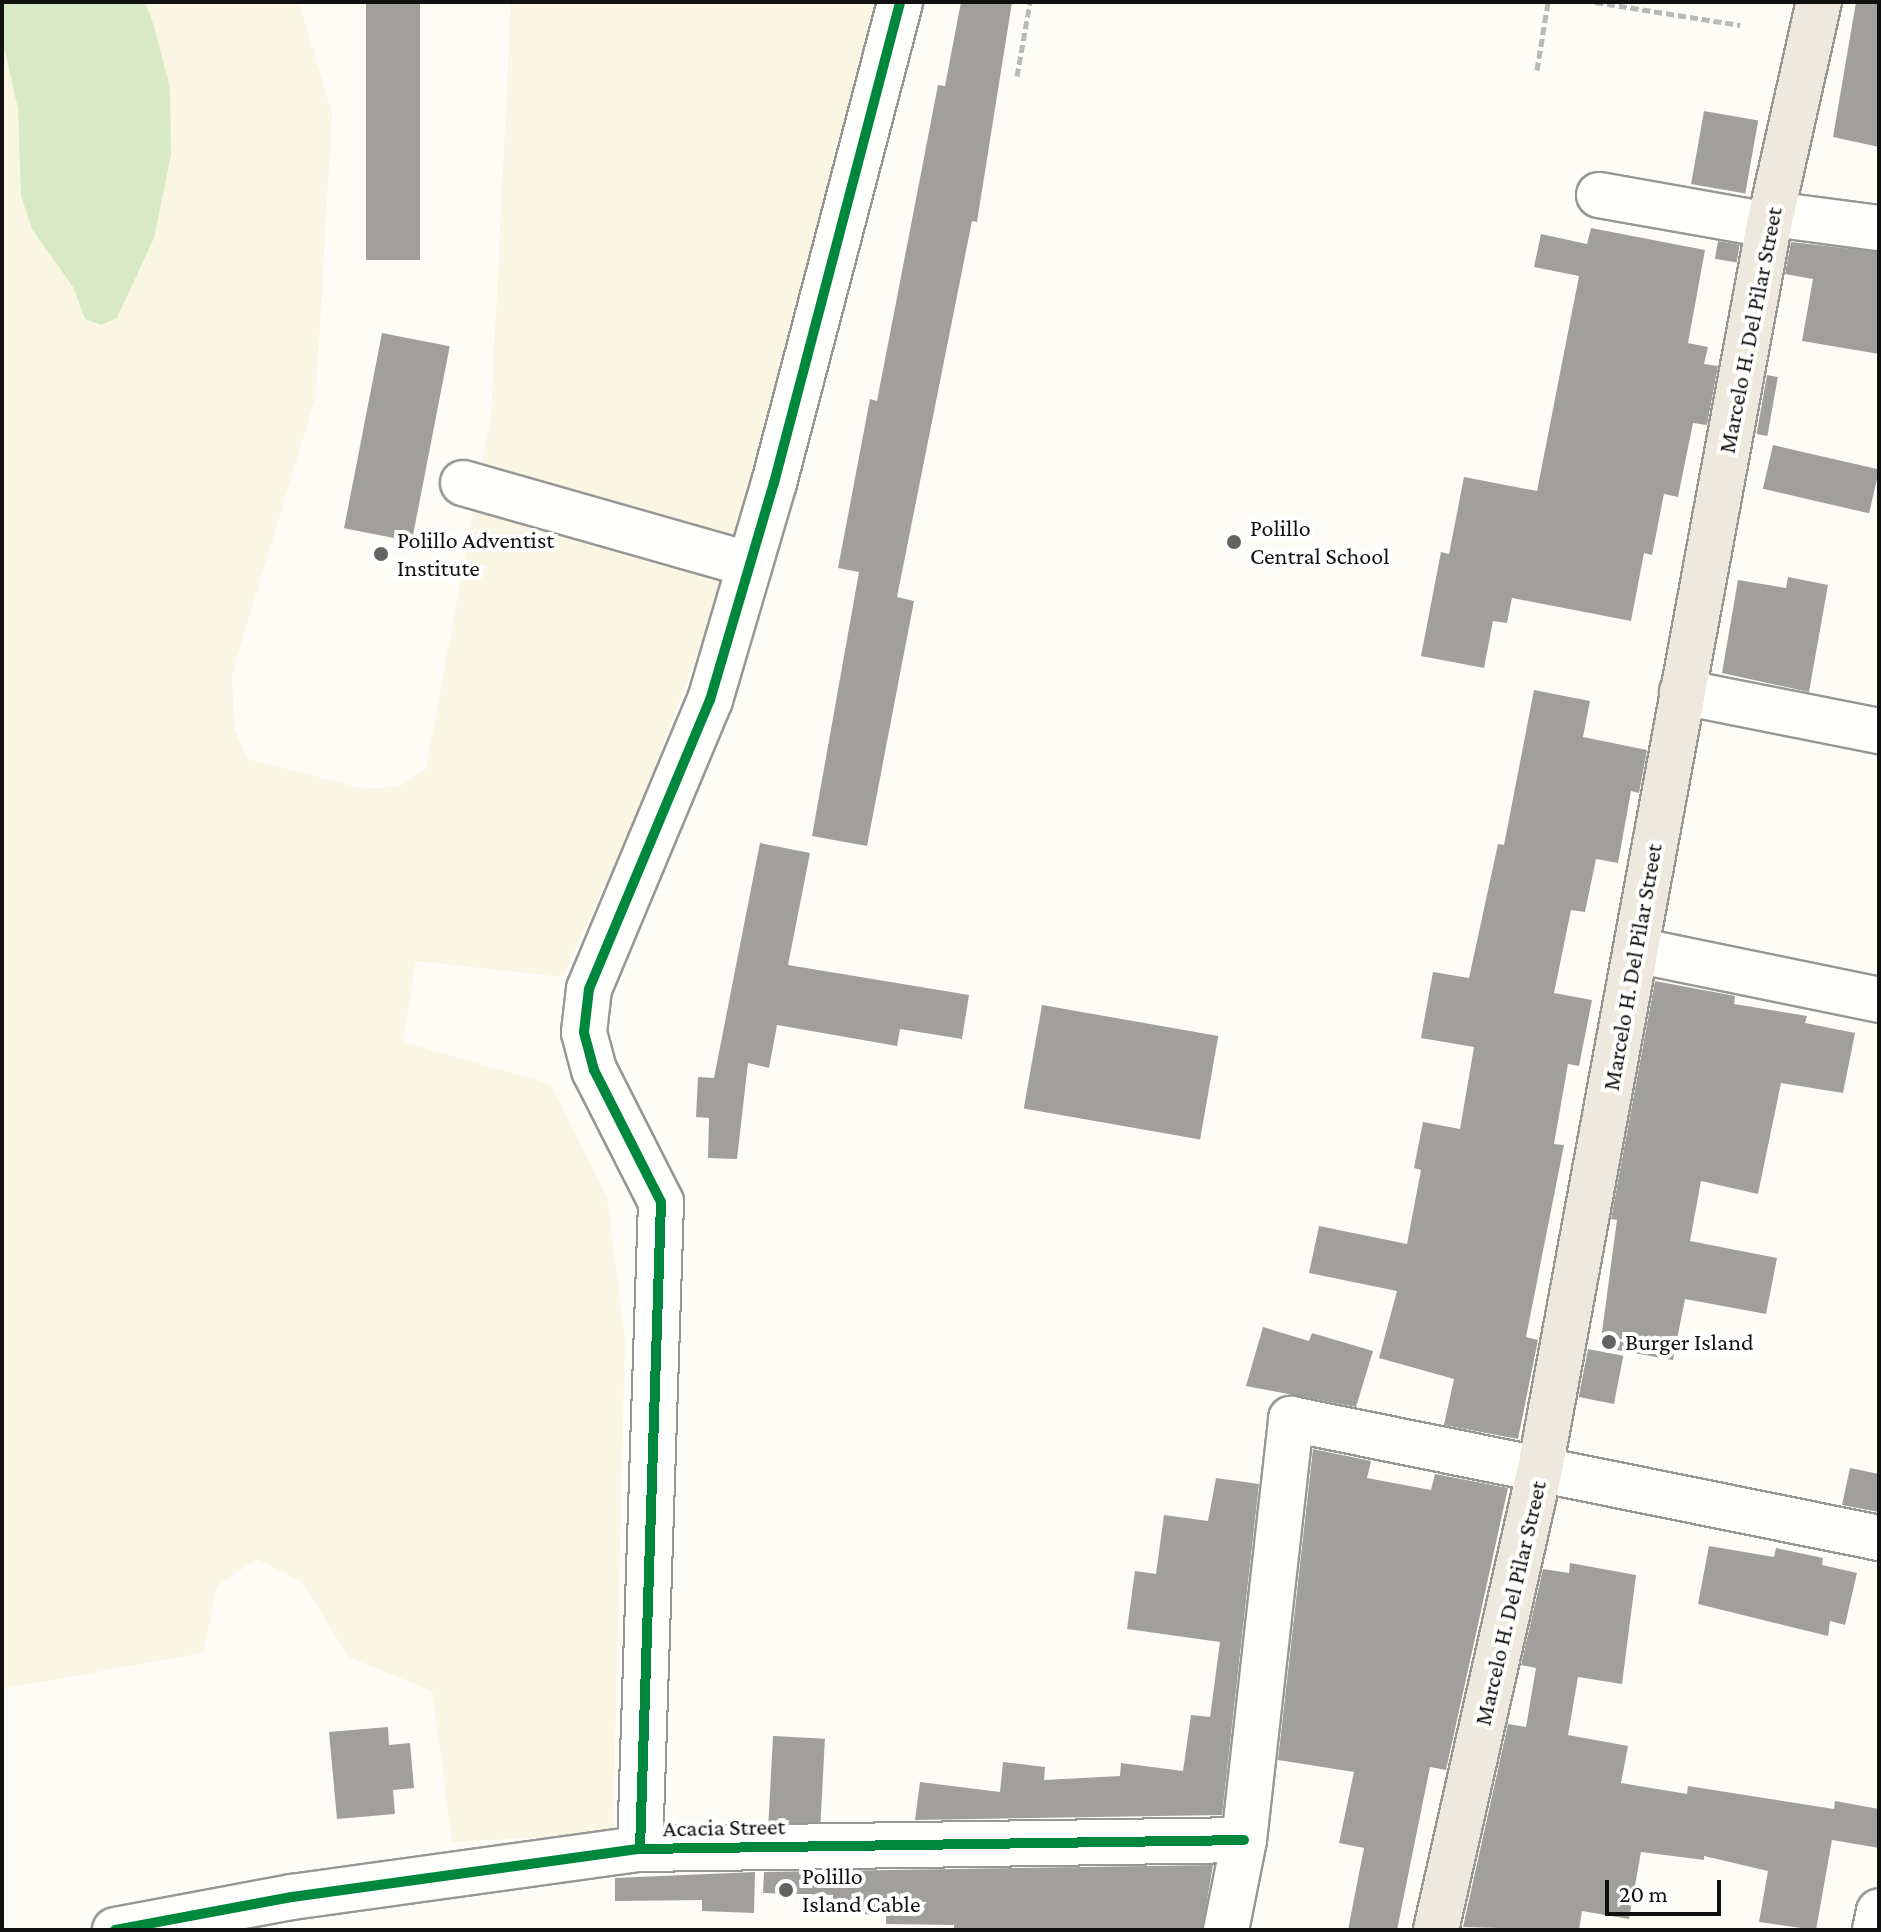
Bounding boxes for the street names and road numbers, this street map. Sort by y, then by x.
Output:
street label: Marcelo H. Del Pilar Street [1712,204,1788,456]
street label: Marcelo H. Del Pilar Street [1596,841,1668,1093]
street label: Marcelo H. Del Pilar Street [1468,1478,1552,1728]
street label: Acacia Street [662,1812,786,1842]

